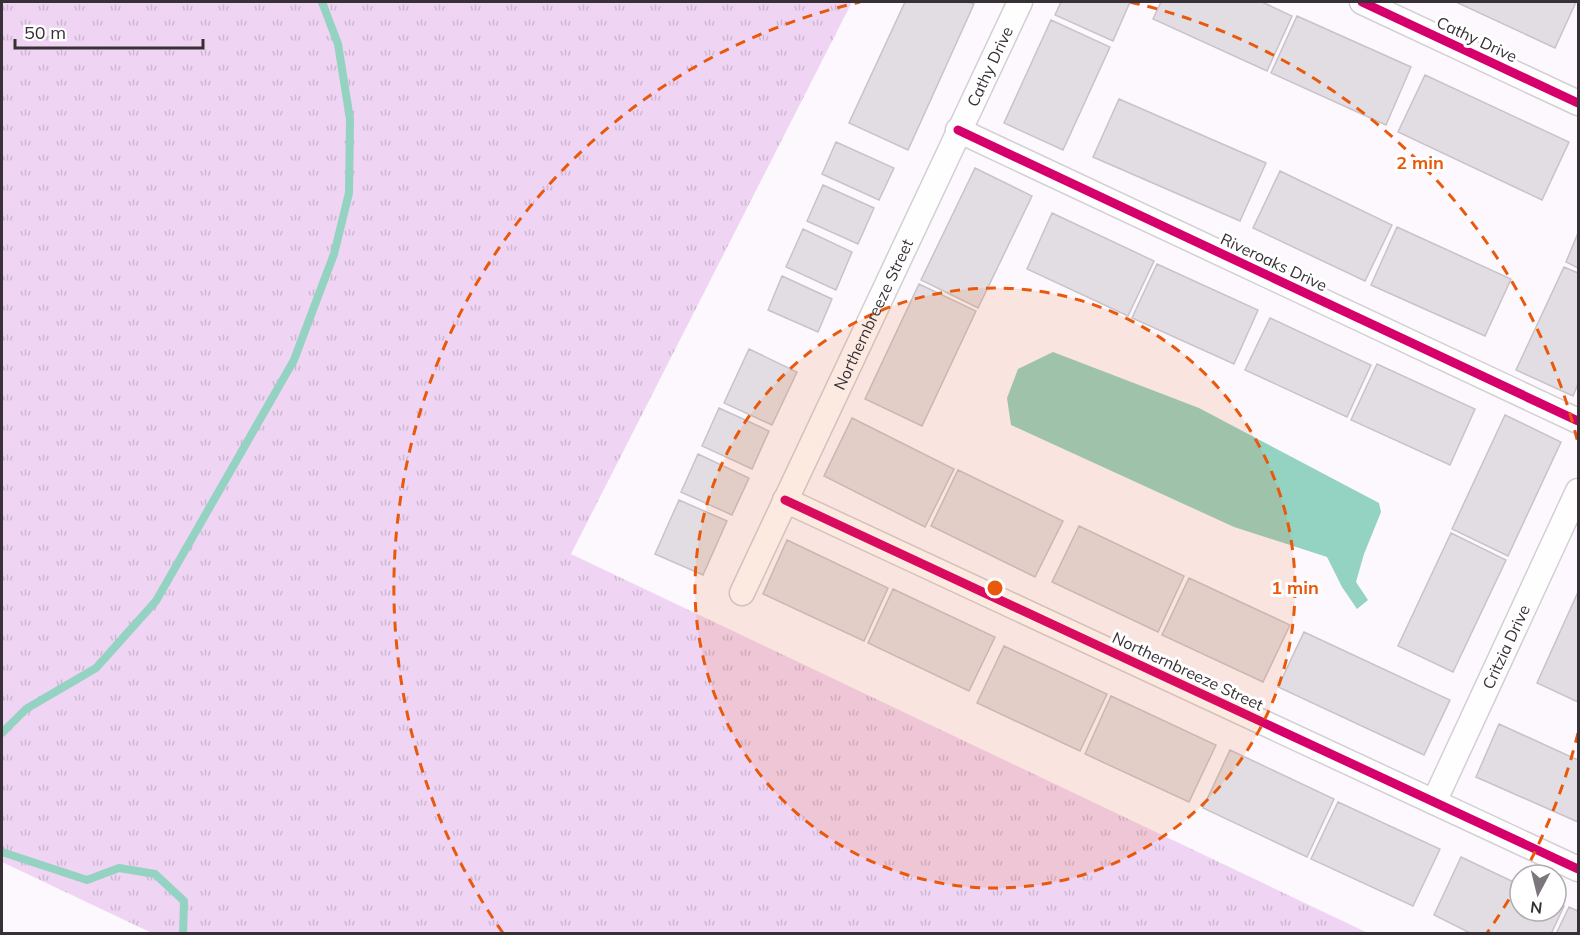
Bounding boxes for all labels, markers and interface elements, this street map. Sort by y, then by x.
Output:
scale bar [15,12,202,50]
street label: Cathy Drive [1434,12,1520,66]
text: 50 m [24,21,66,44]
street label: Cathy Drive [962,23,1017,110]
text: 2 min [1396,151,1444,174]
street label: Riveroaks Drive [1218,229,1330,295]
street label: Northernbreeze Street [829,235,917,393]
text: 1 min [1271,576,1319,599]
centre of rings [985,578,1005,598]
street label: Critzia Drive [1478,601,1534,692]
street label: Northernbreeze Street [1109,627,1267,715]
north arrow [1508,863,1568,923]
text: N [1529,897,1543,919]

